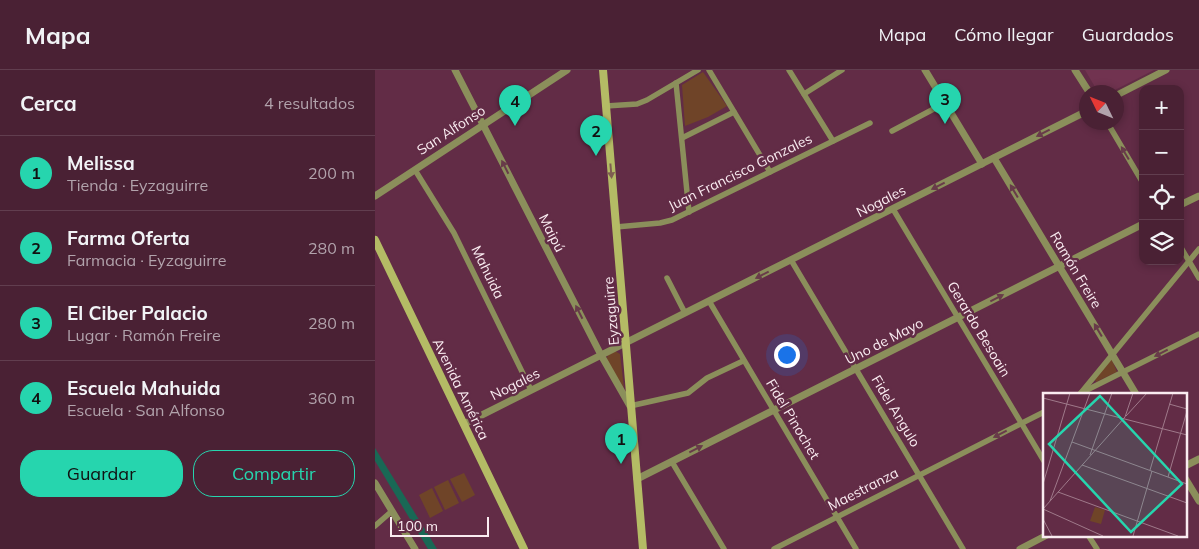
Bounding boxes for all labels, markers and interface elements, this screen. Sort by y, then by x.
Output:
text: Mapa [25,20,91,50]
text: Mapa [878,23,926,46]
text: Cómo llegar [954,23,1054,46]
text: Guardados [1082,23,1174,46]
pin: 3 [929,83,961,124]
pin: 4 [499,85,531,126]
north arrow [1079,85,1124,130]
map controls [1139,85,1184,265]
button: + [1139,85,1184,130]
text: Cerca [20,90,77,116]
text: 4 resultados [264,93,355,113]
street label: San Alfonso [413,101,489,159]
pin: 2 [580,115,612,156]
street label: Juan Francisco Gonzales [665,129,815,215]
one-way arrow [1036,129,1050,137]
button: − [1139,130,1184,175]
one-way arrow [1120,146,1129,159]
text: Melissa [67,151,135,175]
one-way arrow [501,160,509,174]
text: 1 [31,163,41,183]
text: 200 m [308,163,355,183]
one-way arrow [608,163,616,179]
text: Tienda · Eyzaguirre [67,175,208,195]
button: locate [1139,175,1184,220]
street label: Nogales [853,181,909,221]
one-way arrow [931,182,946,190]
one-way arrow [1010,185,1019,198]
street label: Maipú [535,211,569,255]
button: layers [1139,220,1184,265]
text: Farma Oferta [67,226,190,250]
street label: Ramón Freire [1046,228,1106,312]
text: 2 [31,238,41,258]
text: 280 m [308,238,355,258]
street label: Mahuida [467,243,509,301]
text: Farmacia · Eyzaguirre [67,250,227,270]
one-way arrow [755,271,769,279]
street label: Eyzaguirre [599,276,623,346]
street label: Gerardo Besoain [943,278,1015,380]
one-way arrow [990,294,1005,302]
text: El Ciber Palacio [67,301,208,325]
one-way arrow [575,305,583,319]
text: 3 [31,313,41,333]
text: 280 m [308,313,355,333]
street label: Uno de Mayo [842,314,926,368]
one-way arrow [1093,324,1102,337]
text: Lugar · Ramón Freire [67,325,221,345]
street label: Avenida América [429,335,493,443]
your location [774,342,800,368]
one-way arrow [1154,349,1168,357]
street label: Nogales [487,364,543,404]
street label: Fidel Angulo [868,372,924,450]
text: Escuela Mahuida [67,376,221,400]
street label: Fidel Pinochet [762,376,824,462]
text: 4 [31,388,41,408]
text: 360 m [308,388,355,408]
inset map [1043,393,1187,536]
text: Escuela · San Alfonso [67,400,225,420]
pin: 1 [605,423,637,464]
one-way arrow [993,430,1008,438]
one-way arrow [689,445,703,453]
button: Guardar [20,450,183,497]
button: Compartir [193,450,355,497]
street label: Maestranza [825,463,901,515]
scale bar [390,514,489,537]
text: 100 m [397,517,438,535]

